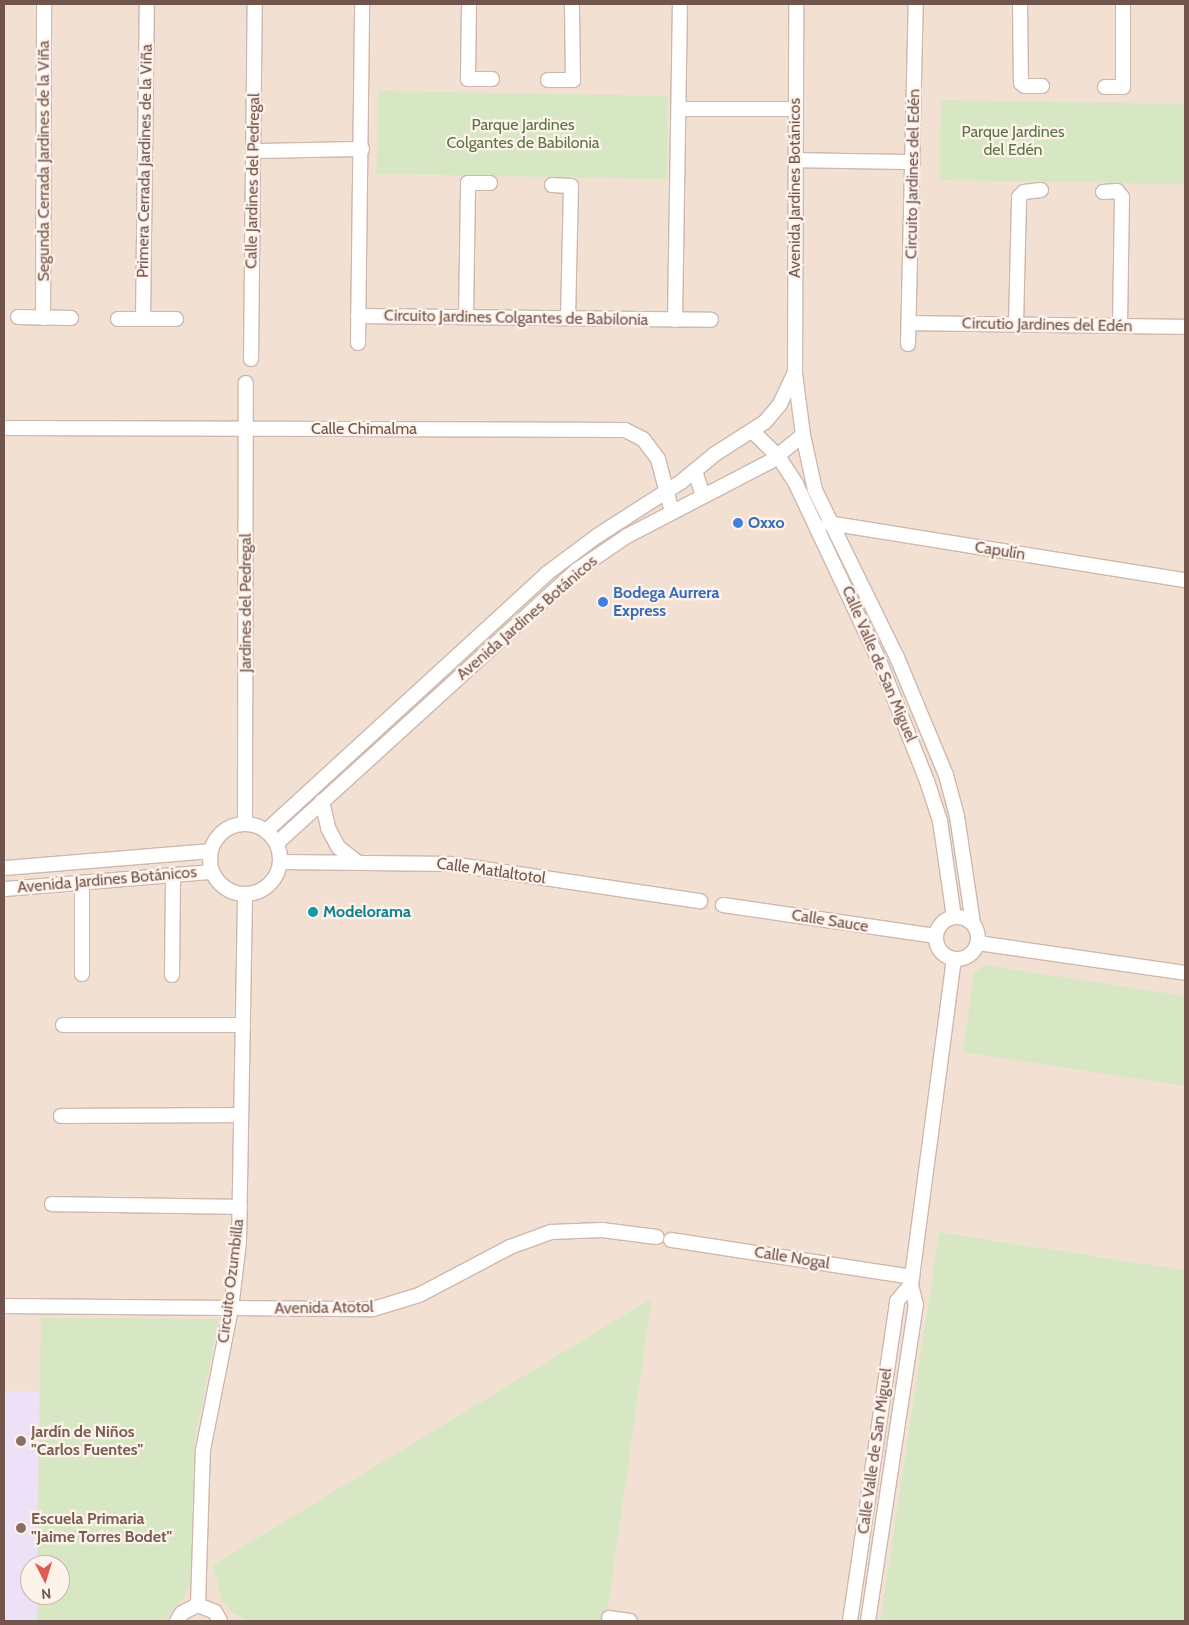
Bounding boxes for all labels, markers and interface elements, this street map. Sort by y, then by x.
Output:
street label: Segunda Cerrada Jardines de la Viña [34,41,54,281]
street label: Primera Cerrada Jardines de la Viña [133,44,157,278]
street label: Circuito Jardines del Edén [902,89,924,259]
street label: Calle Jardines del Pedregal [242,93,264,269]
street label: Avenida Jardines Botánicos [785,98,805,278]
park label: Parque Jardines Colgantes de Babilonia [446,115,600,153]
park label: Parque Jardines del Edén [961,122,1065,160]
street label: Circuito Jardines Colgantes de Babilonia [384,306,648,330]
street label: Circutio Jardines del Edén [962,314,1132,336]
street label: Calle Chimalma [311,419,417,439]
place label: Oxxo [748,513,785,533]
marker: Oxxo [732,517,744,529]
street label: Jardines del Pedregal [236,533,256,673]
street label: Capulín [973,538,1027,564]
street label: Avenida Jardines Botánicos [453,552,601,684]
place label: Bodega Aurrera Express [613,583,719,621]
street label: Calle Valle de San Miguel [837,583,921,745]
marker: Bodega Aurrera Express [597,596,609,608]
street label: Calle Matlaltotol [435,854,547,888]
street label: Avenida Jardines Botánicos [16,863,198,897]
place label: Modelorama [323,902,411,922]
street label: Calle Sauce [790,905,870,937]
marker: Modelorama [307,906,319,918]
street label: Circuito Ozumbilla [214,1218,248,1344]
street label: Calle Nogal [753,1243,831,1273]
street label: Avenida Atotol [274,1298,374,1318]
street label: Calle Valle de San Miguel [854,1367,896,1535]
place label: Jardín de Niños "Carlos Fuentes" [31,1422,143,1460]
marker: Jardín de Niños "Carlos Fuentes" [15,1435,27,1447]
place label: Escuela Primaria "Jaime Torres Bodet" [31,1509,172,1547]
marker: Escuela Primaria "Jaime Torres Bodet" [15,1522,27,1534]
north arrow [20,1555,70,1605]
text: N [41,1585,52,1603]

